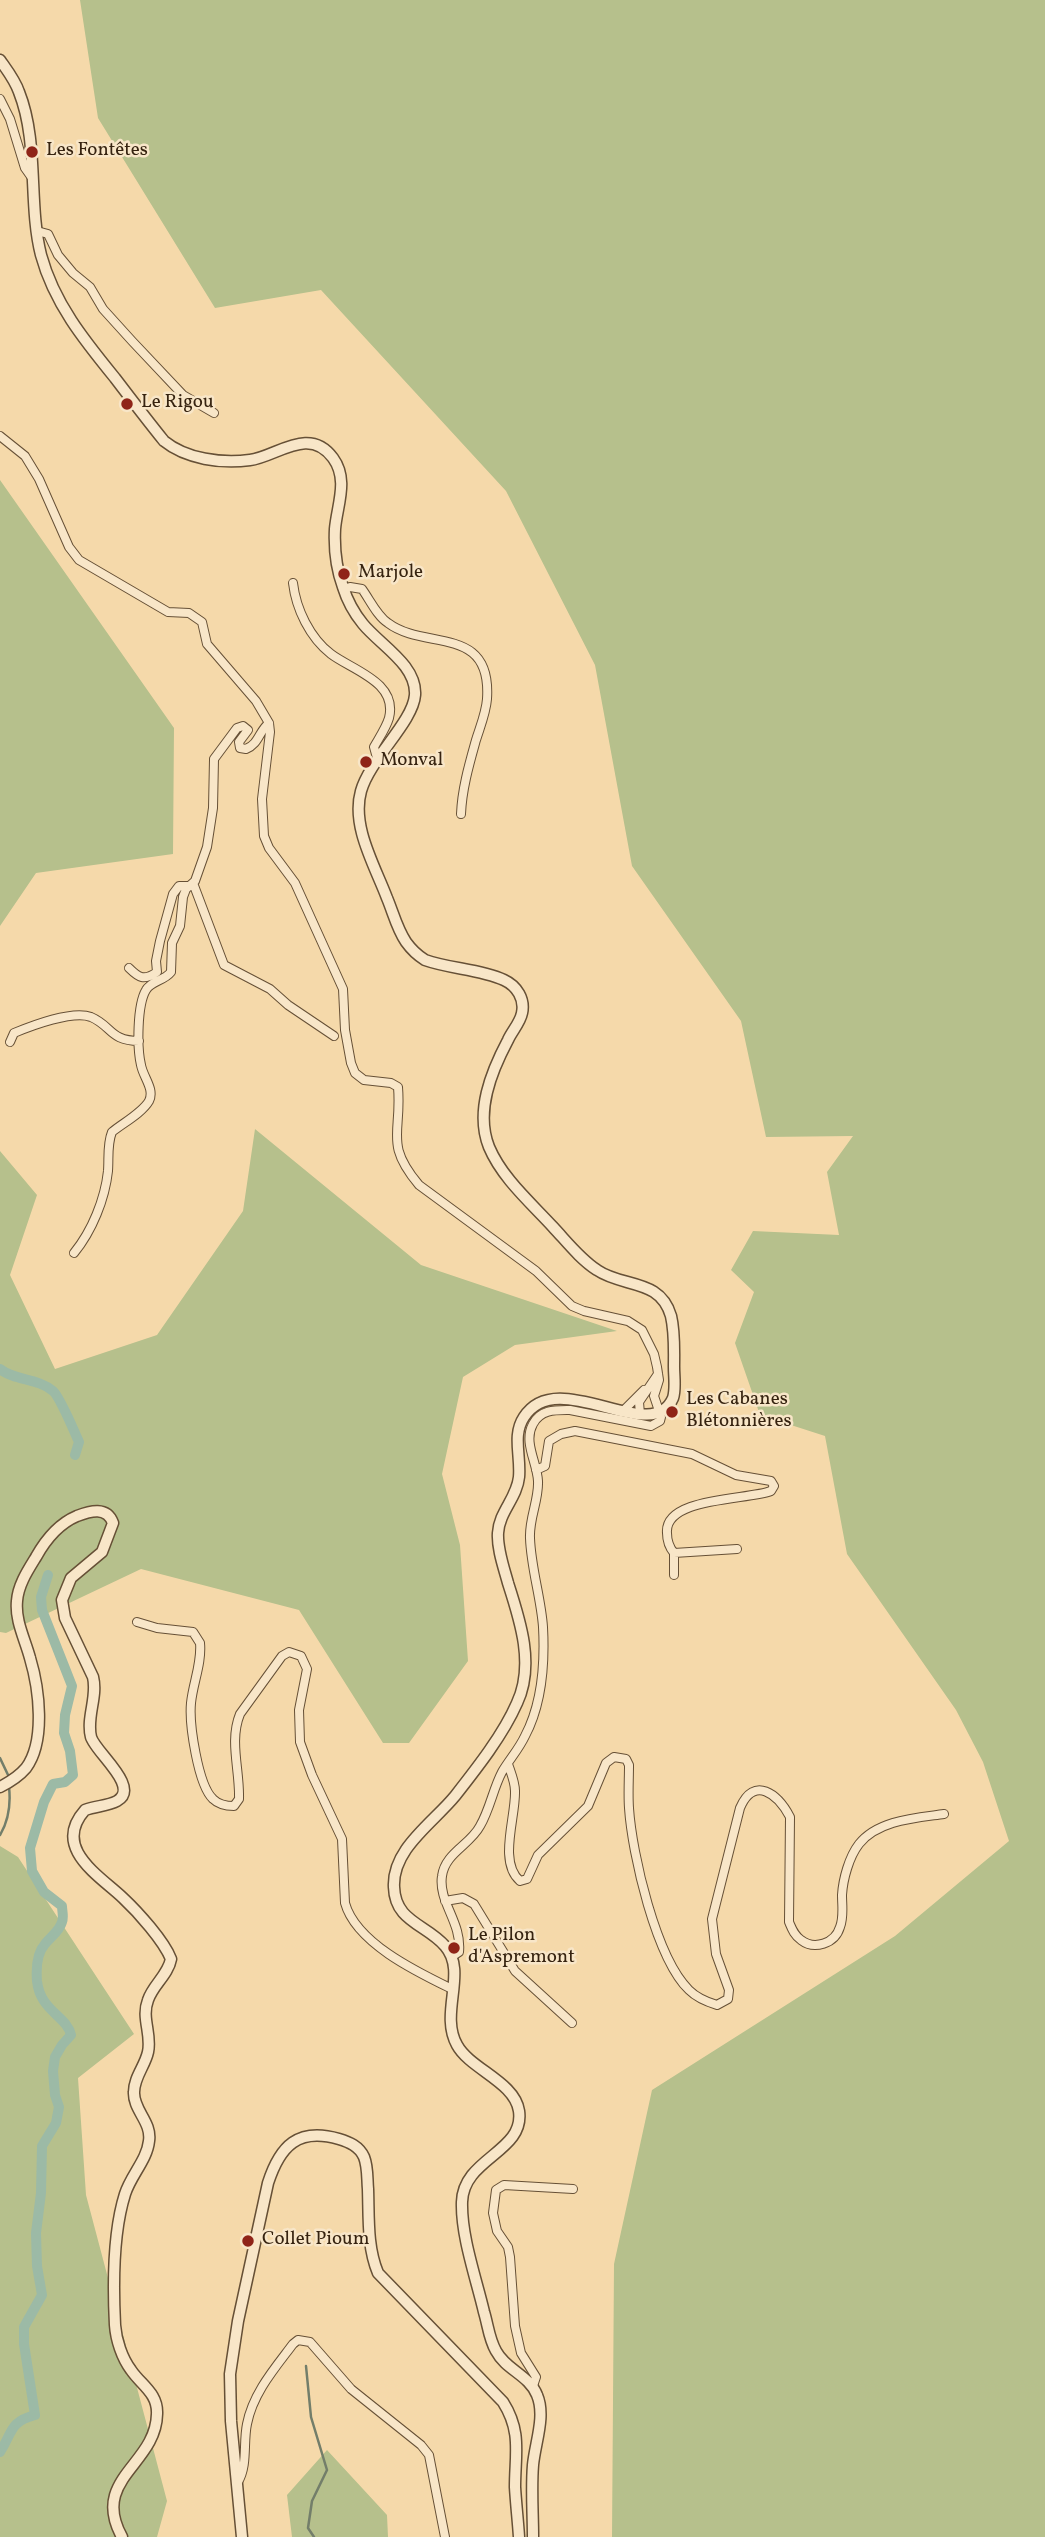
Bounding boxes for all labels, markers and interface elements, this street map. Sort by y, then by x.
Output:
place label: Les Fontêtes [46,141,148,163]
marker: Les Fontêtes [24,144,40,160]
place label: Le Rigou [141,393,214,415]
marker: Le Rigou [119,396,135,412]
place label: Marjole [358,563,423,585]
marker: Marjole [336,566,352,582]
place label: Monval [380,751,443,773]
marker: Monval [358,754,374,770]
place label: Les Cabanes Blétonnières [686,1390,792,1434]
marker: Les Cabanes Blétonnières [664,1404,680,1420]
place label: Le Pilon d'Aspremont [468,1926,575,1970]
marker: Le Pilon d'Aspremont [446,1940,462,1956]
place label: Collet Pioum [262,2230,370,2252]
marker: Collet Pioum [240,2233,256,2249]

